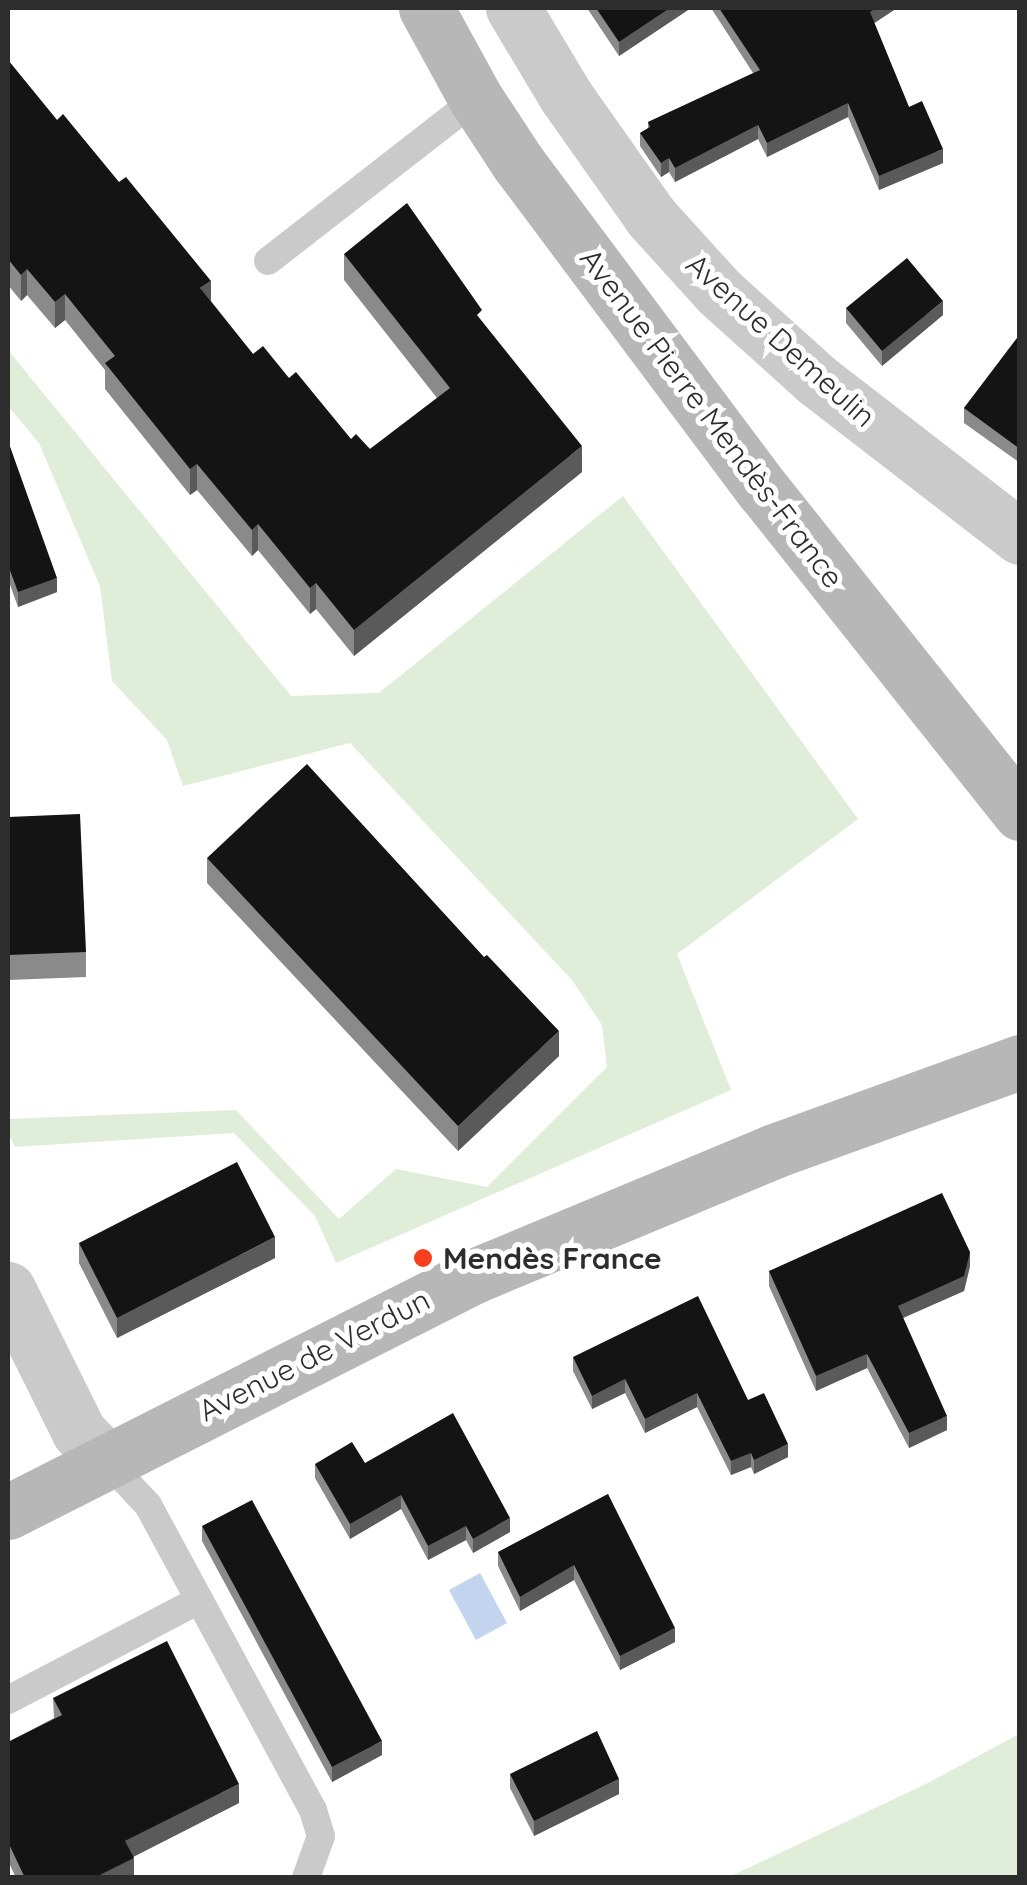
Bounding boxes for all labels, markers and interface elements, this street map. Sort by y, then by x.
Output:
street label: Avenue Pierre Mendès-France [573,241,851,595]
street label: Avenue Demeulin [679,246,883,434]
place label: Mendès France [443,1240,662,1276]
marker: Mendès France [412,1247,434,1269]
street label: Avenue de Verdun [193,1281,435,1429]

